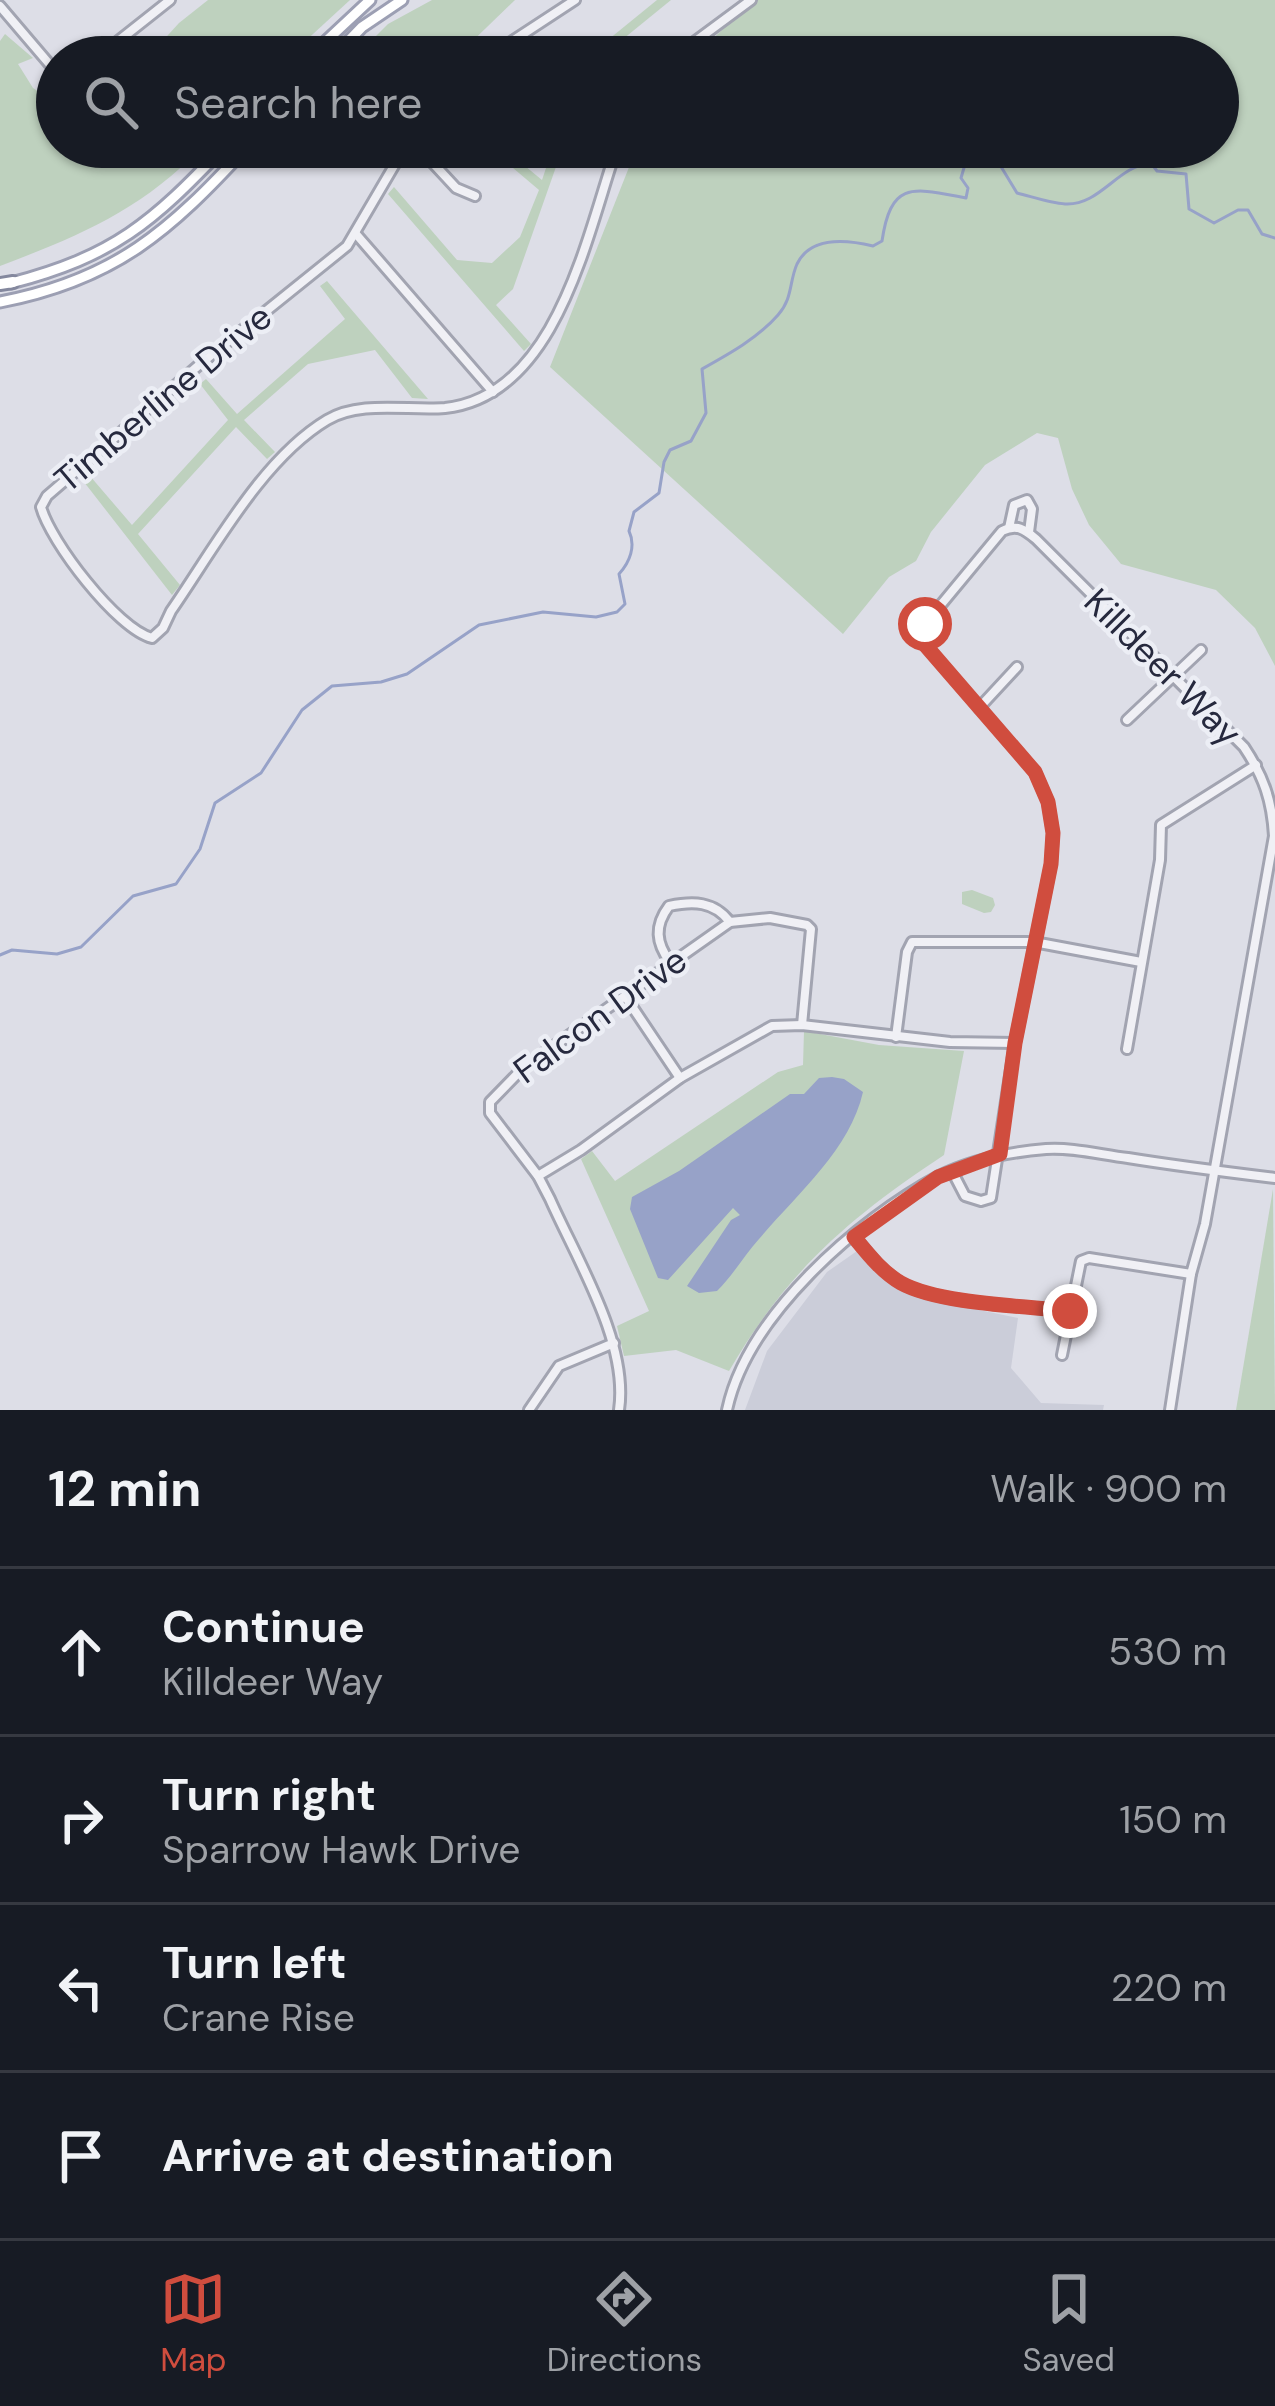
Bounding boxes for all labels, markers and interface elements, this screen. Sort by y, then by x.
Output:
search box [36,36,1239,168]
icon: search [78,69,144,135]
text: Search here [174,73,422,132]
street label: Timberline Drive [45,293,281,503]
street label: Killdeer Way [1074,578,1252,756]
route start [898,597,952,651]
street label: Falcon Drive [504,936,696,1094]
route end [1043,1284,1097,1338]
text: 12 min [48,1455,201,1522]
text: Walk · 900 m [990,1463,1227,1514]
text: Continue [162,1597,365,1656]
icon: ahead [48,1619,114,1685]
text: 530 m [1108,1626,1227,1677]
text: Killdeer Way [162,1656,383,1707]
text: Turn right [162,1765,376,1824]
icon: right [48,1787,114,1853]
text: 150 m [1119,1794,1227,1845]
text: Sparrow Hawk Drive [162,1824,520,1875]
text: Turn left [162,1933,346,1992]
icon: left [48,1955,114,2021]
text: 220 m [1111,1962,1227,2013]
text: Crane Rise [162,1992,355,2043]
icon: arrive [48,2123,114,2189]
text: Arrive at destination [162,2126,614,2185]
tab: Map [160,2266,227,2381]
tab: Directions [547,2266,702,2381]
tab: Saved [1022,2266,1115,2381]

